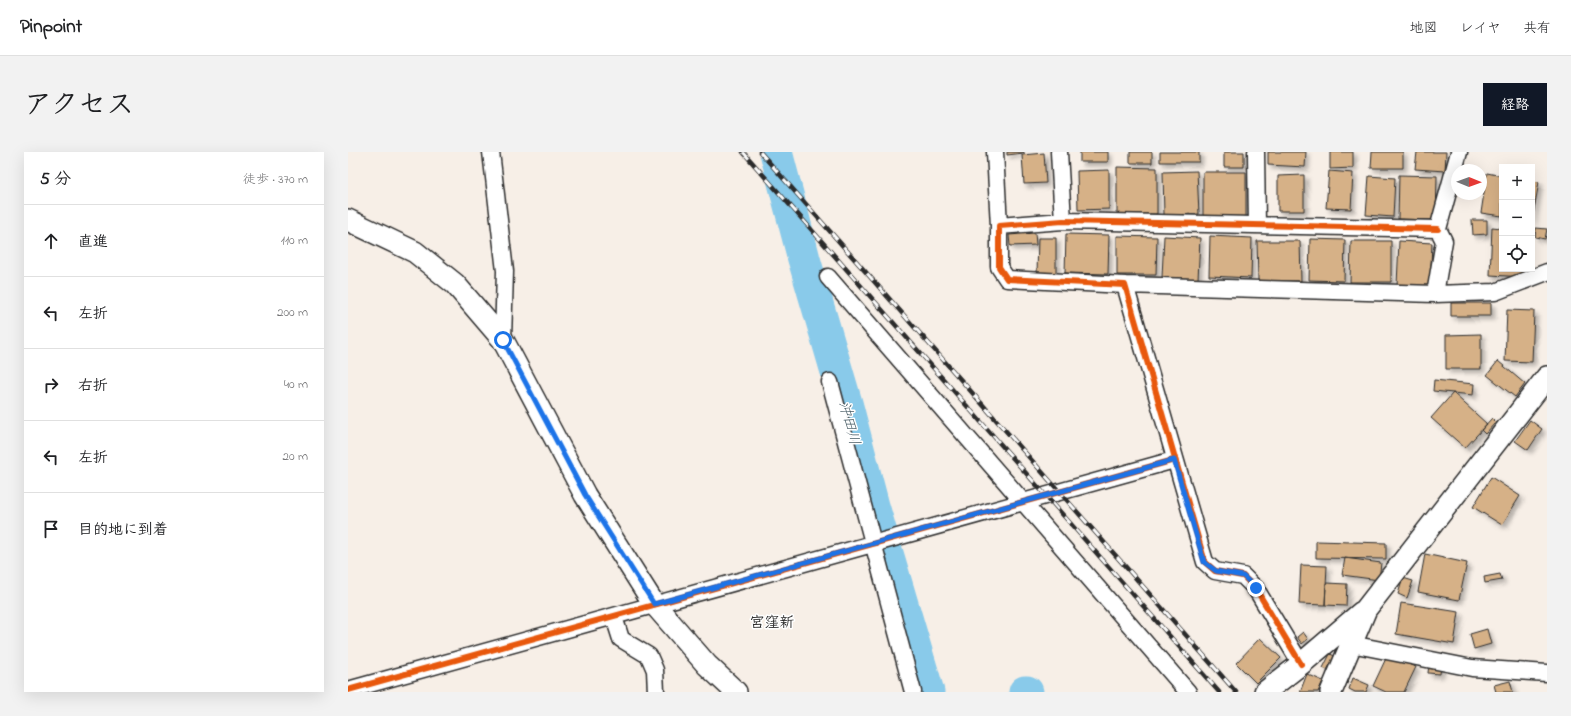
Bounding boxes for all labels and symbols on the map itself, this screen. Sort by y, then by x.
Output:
north arrow [1451,164,1487,200]
route start [494,331,512,349]
water label: 沖田川 [833,399,865,448]
route end [1247,579,1265,597]
district label: 宮窪新 [749,612,795,634]

